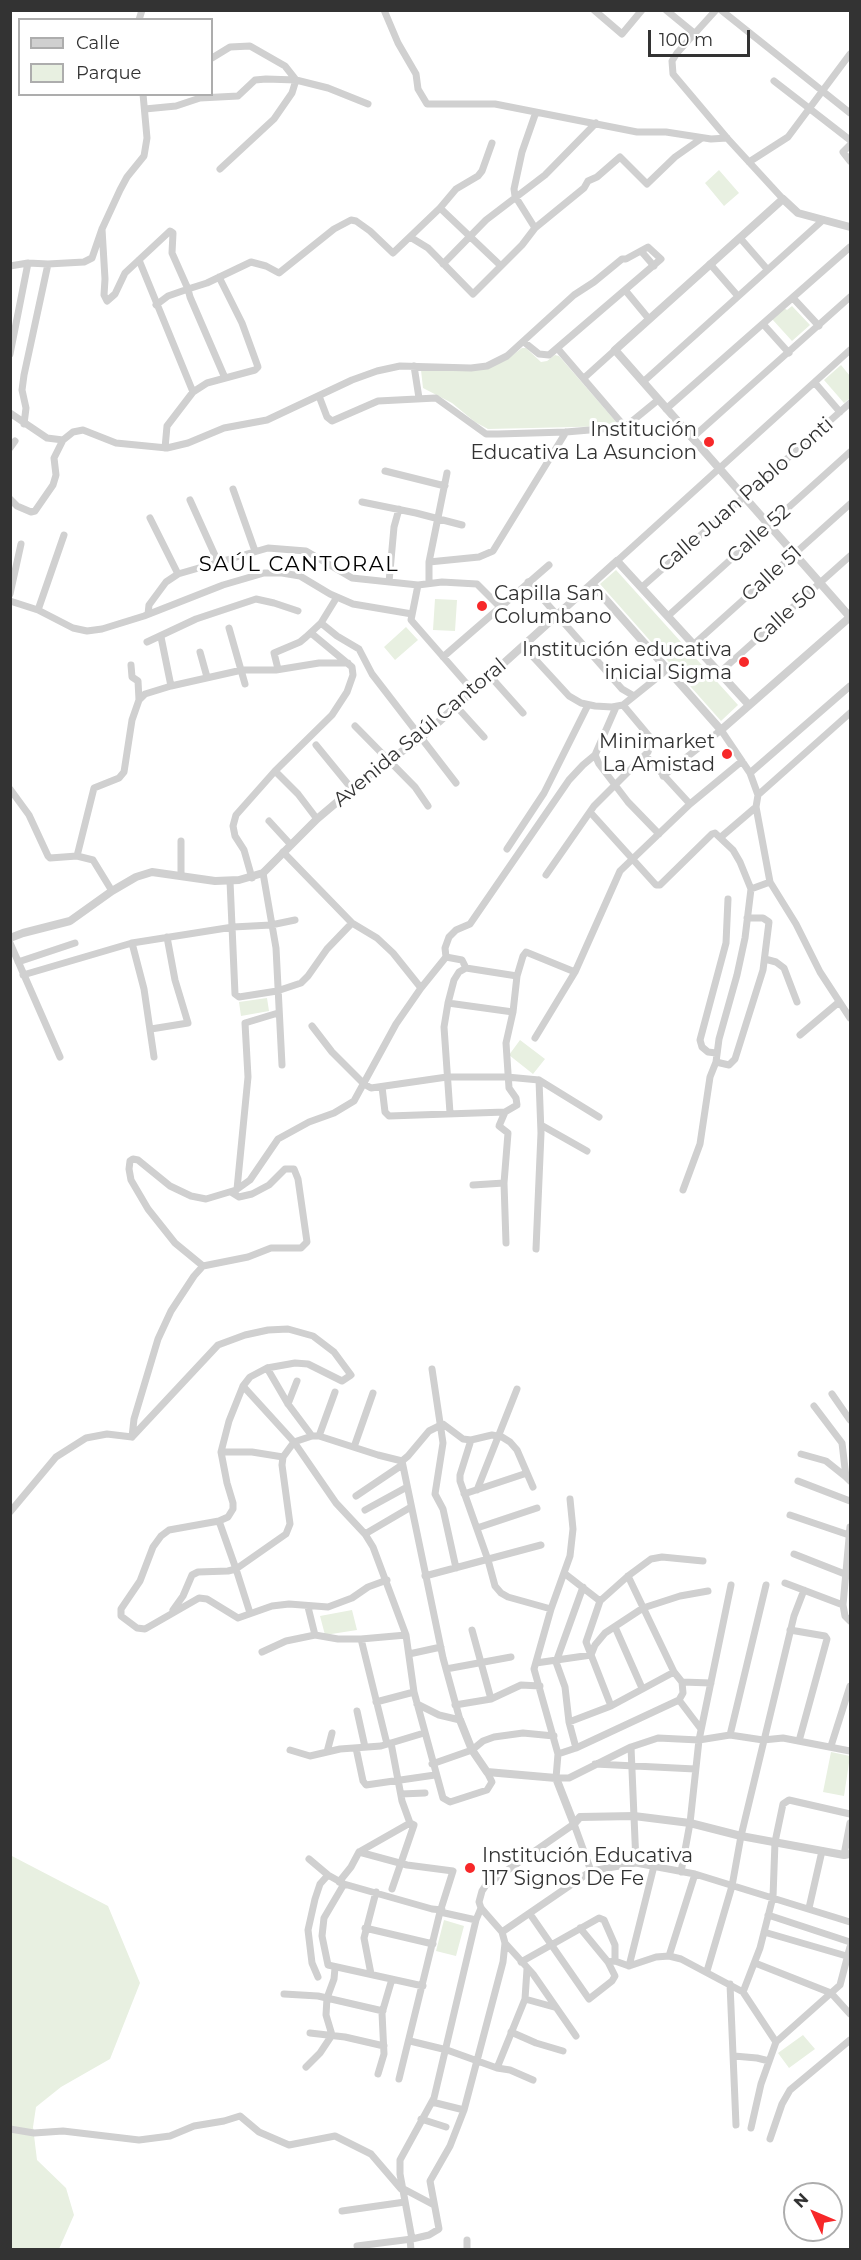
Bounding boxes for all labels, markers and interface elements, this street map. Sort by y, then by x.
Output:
legend [18,18,213,96]
scale bar [651,18,753,56]
text: 100 m [659,29,713,51]
text: Calle [76,32,120,54]
text: Parque [76,62,141,84]
street label: Calle Juan Pablo Conti [654,413,838,577]
place label: Institución Educativa La Asuncion [470,418,697,465]
marker: Institución Educativa La Asuncion [702,435,716,449]
street label: Calle 52 [723,499,795,569]
street label: Calle 51 [737,541,807,607]
district label: SAÚL CANTORAL [199,552,399,578]
street label: Calle 50 [748,580,822,650]
place label: Capilla San Columbano [494,582,612,629]
marker: Capilla San Columbano [475,599,489,613]
place label: Institución educativa inicial Sigma [522,638,732,685]
street label: Avenida Saúl Cantoral [329,654,511,812]
marker: Institución educativa inicial Sigma [737,655,751,669]
place label: Minimarket La Amistad [599,730,715,777]
marker: Minimarket La Amistad [720,747,734,761]
place label: Institución Educativa 117 Signos De Fe [482,1844,693,1891]
marker: Institución Educativa 117 Signos De Fe [463,1861,477,1875]
north arrow [783,2182,843,2242]
text: N [790,2189,812,2212]

